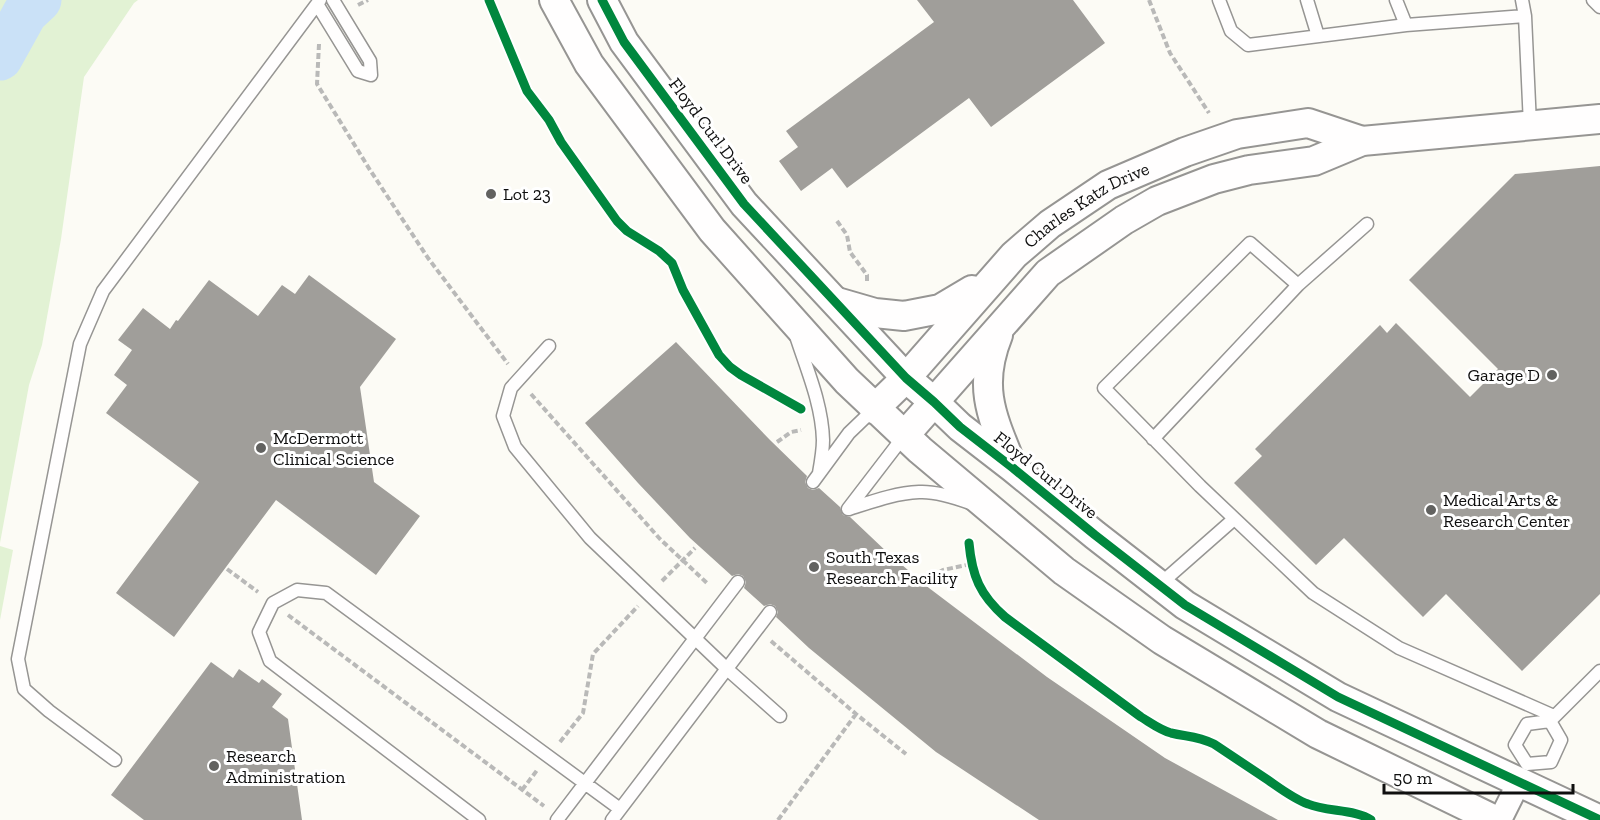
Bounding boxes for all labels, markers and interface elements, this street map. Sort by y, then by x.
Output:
street label: Floyd Curl Drive [664,74,758,188]
street label: Charles Katz Drive [1019,158,1153,253]
place label: Lot 23 [503,183,551,205]
marker: Lot 23 [484,187,498,201]
place label: Garage D [1468,364,1540,386]
marker: Garage D [1545,368,1559,382]
street label: Floyd Curl Drive [990,426,1102,524]
place label: McDermott Clinical Science [273,427,394,470]
marker: McDermott Clinical Science [254,441,268,455]
place label: Medical Arts & Research Center [1443,489,1570,532]
marker: Medical Arts & Research Center [1424,503,1438,517]
place label: South Texas Research Facility [826,546,959,589]
marker: South Texas Research Facility [807,560,821,574]
place label: Research Administration [226,745,346,788]
scale bar [1384,757,1573,795]
marker: Research Administration [207,759,221,773]
text: 50 m [1393,767,1433,789]

